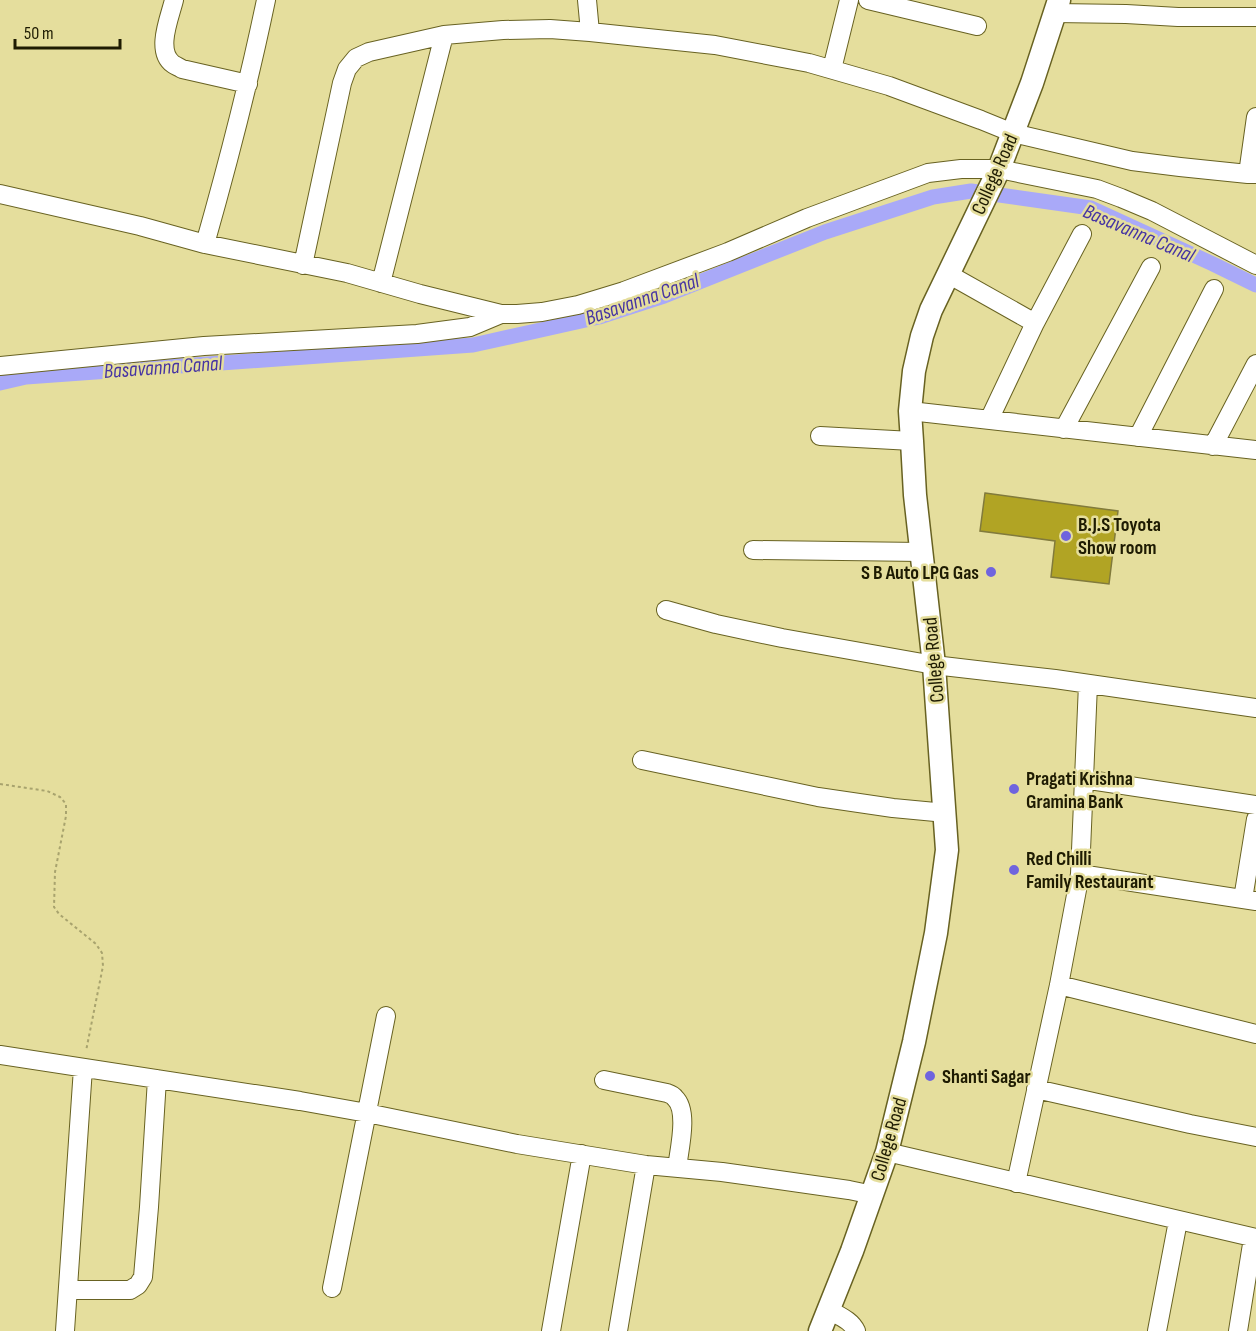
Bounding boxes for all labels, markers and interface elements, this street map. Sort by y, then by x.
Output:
scale bar [15,12,120,50]
text: 50 m [24,23,54,44]
street label: College Road [967,130,1023,218]
water label: Basavanna Canal [1079,199,1199,269]
water label: Basavanna Canal [582,268,703,331]
water label: Basavanna Canal [103,351,224,384]
place label: B.J.S Toyota Show room [1078,513,1161,560]
marker: B.J.S Toyota Show room [1059,529,1073,543]
place label: S B Auto LPG Gas [861,561,979,585]
marker: S B Auto LPG Gas [984,565,998,579]
street label: College Road [918,616,950,704]
place label: Pragati Krishna Gramina Bank [1026,767,1133,814]
marker: Pragati Krishna Gramina Bank [1007,782,1021,796]
place label: Red Chilli Family Restaurant [1026,847,1154,894]
marker: Red Chilli Family Restaurant [1007,863,1021,877]
place label: Shanti Sagar [942,1065,1031,1089]
marker: Shanti Sagar [923,1069,937,1083]
street label: College Road [866,1095,912,1184]

